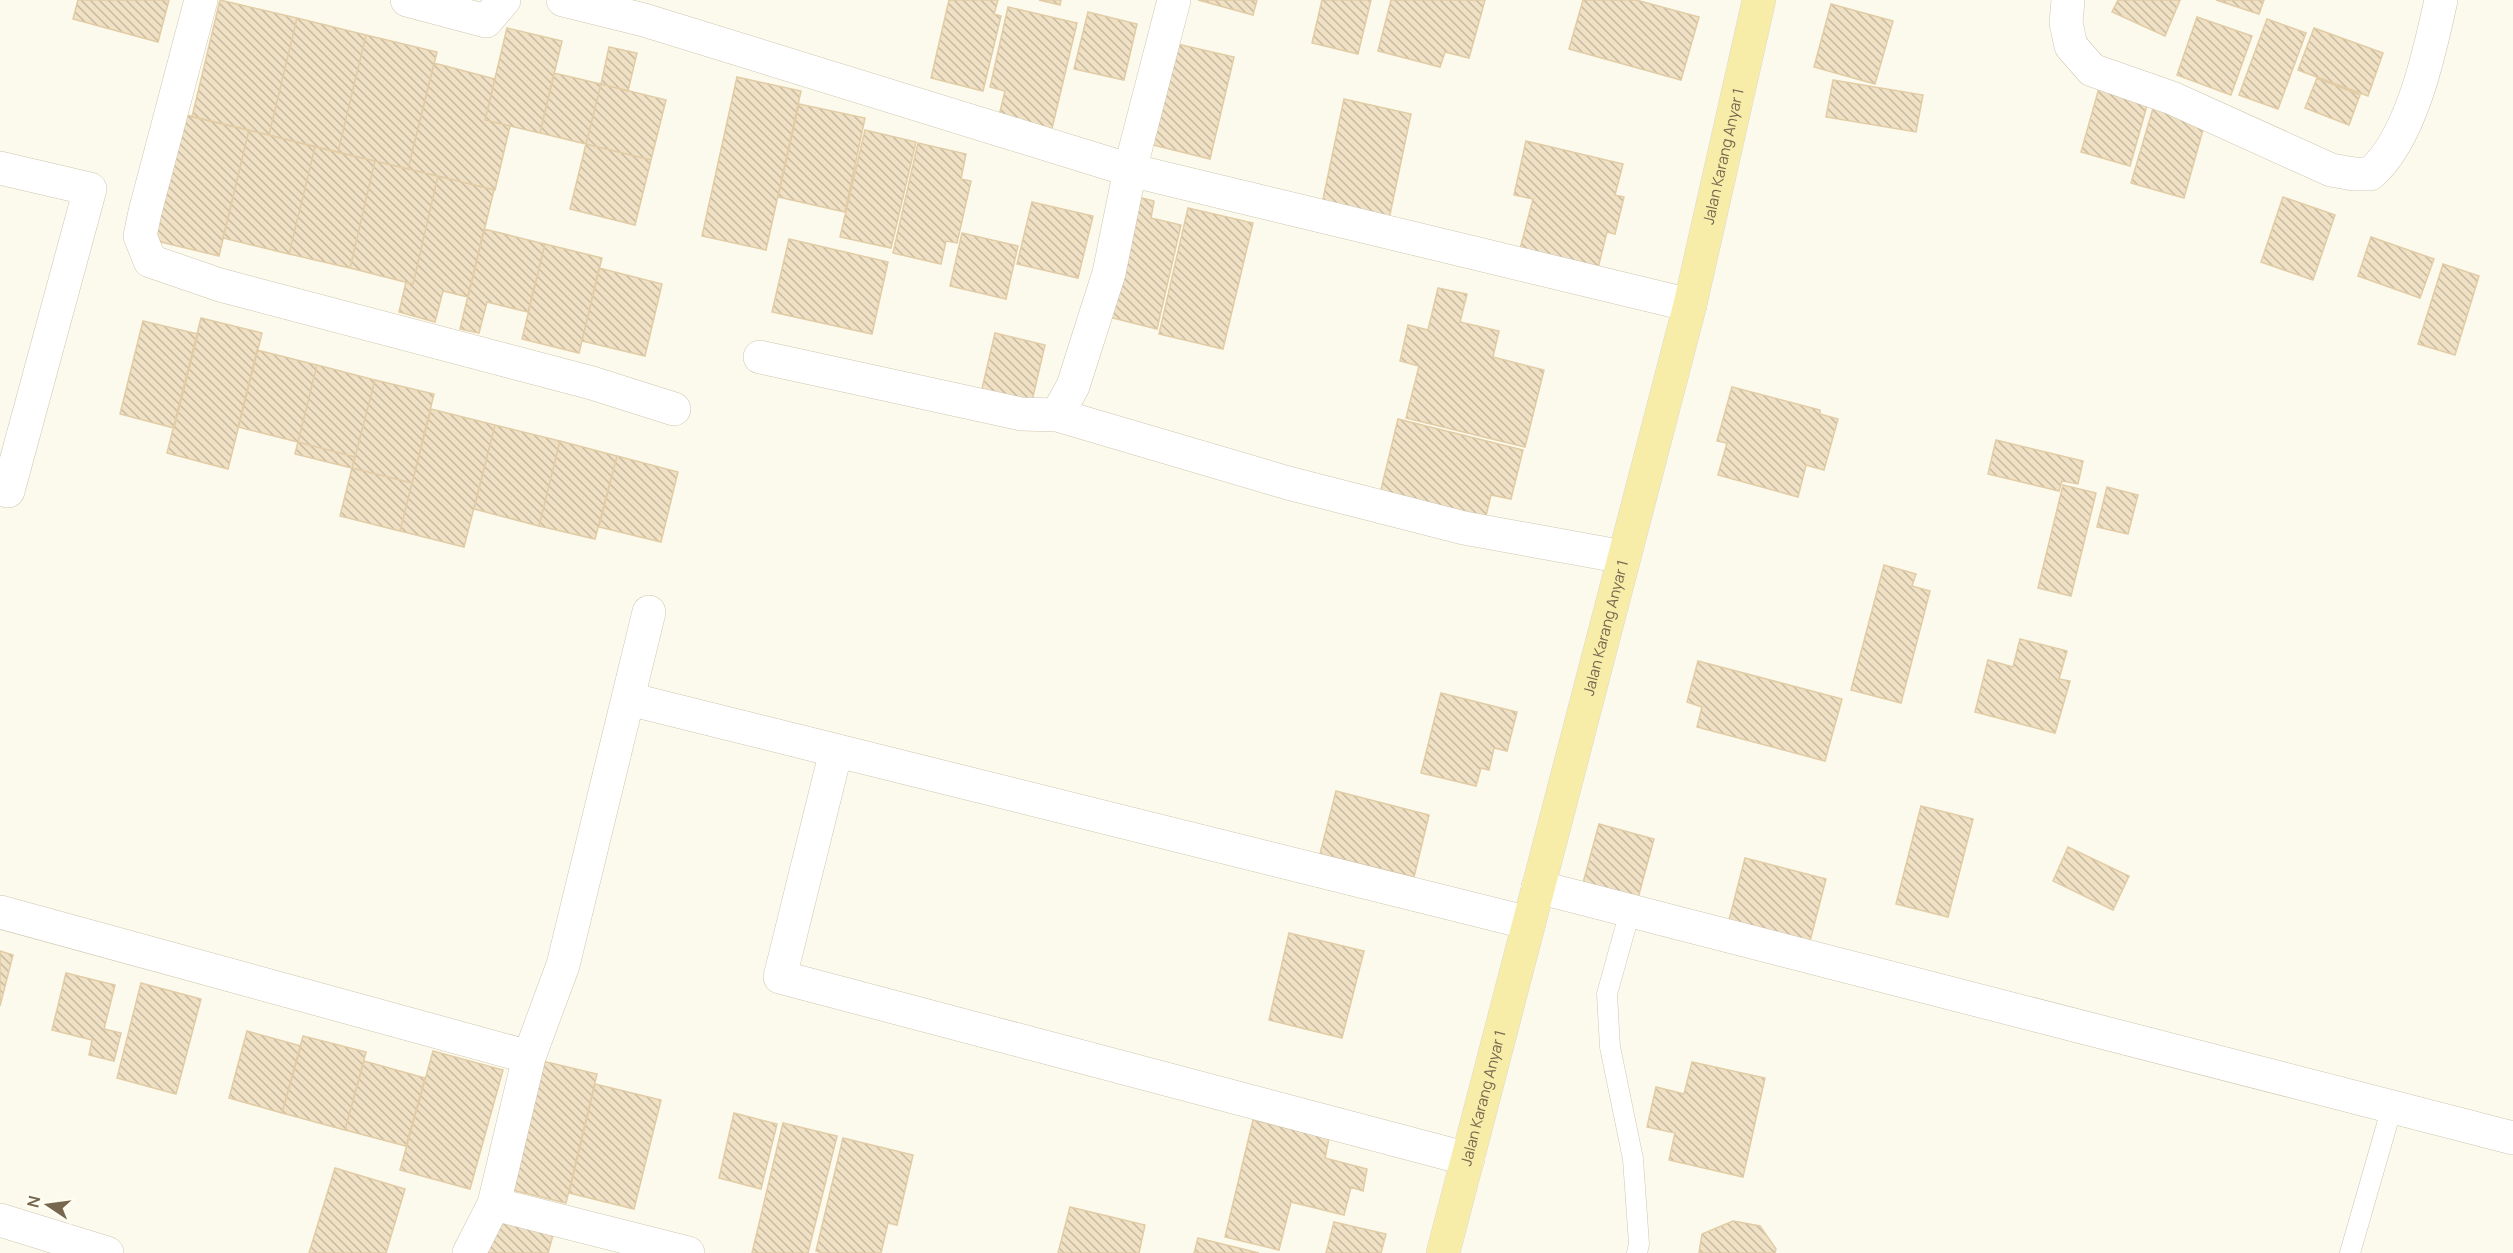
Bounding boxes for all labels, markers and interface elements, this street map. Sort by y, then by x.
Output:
street label: Jalan Karang Anyar 1 [1698,86,1749,226]
street label: Jalan Karang Anyar 1 [1578,558,1633,698]
street label: Jalan Karang Anyar 1 [1455,1028,1511,1168]
north arrow [18,1175,78,1235]
text: N [21,1194,45,1210]

